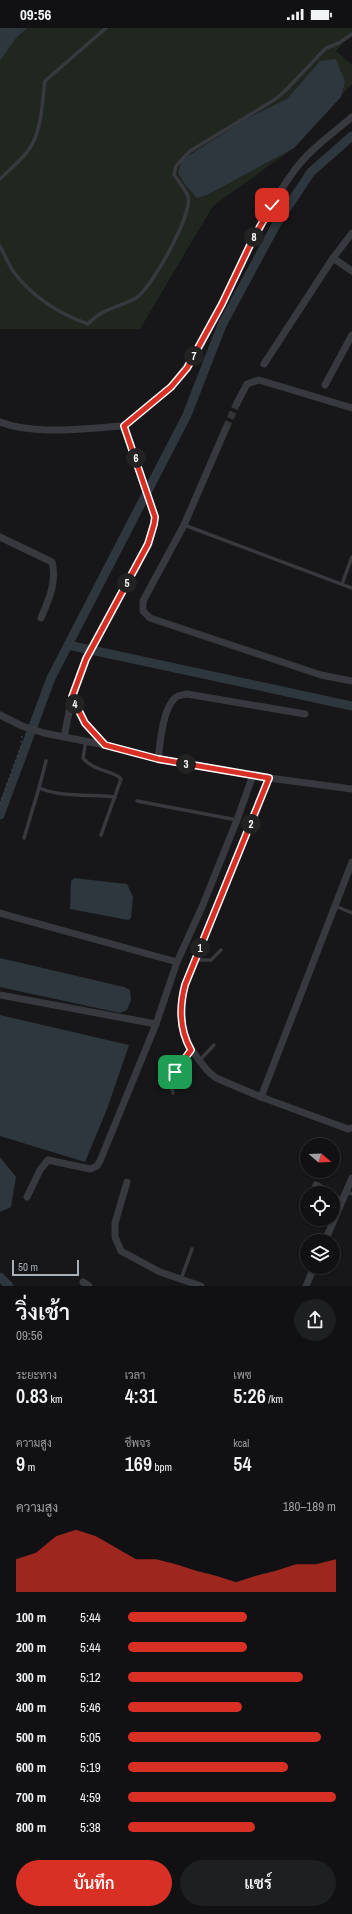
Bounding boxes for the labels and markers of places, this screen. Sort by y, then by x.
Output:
pin [255,188,289,222]
pin: 8 [244,227,264,247]
pin: 7 [184,346,204,366]
pin: 6 [126,448,146,468]
pin: 5 [117,573,137,593]
pin: 4 [65,694,85,714]
pin: 3 [176,754,196,774]
pin: 2 [241,814,261,834]
pin: 1 [190,938,210,958]
pin [158,1055,192,1089]

